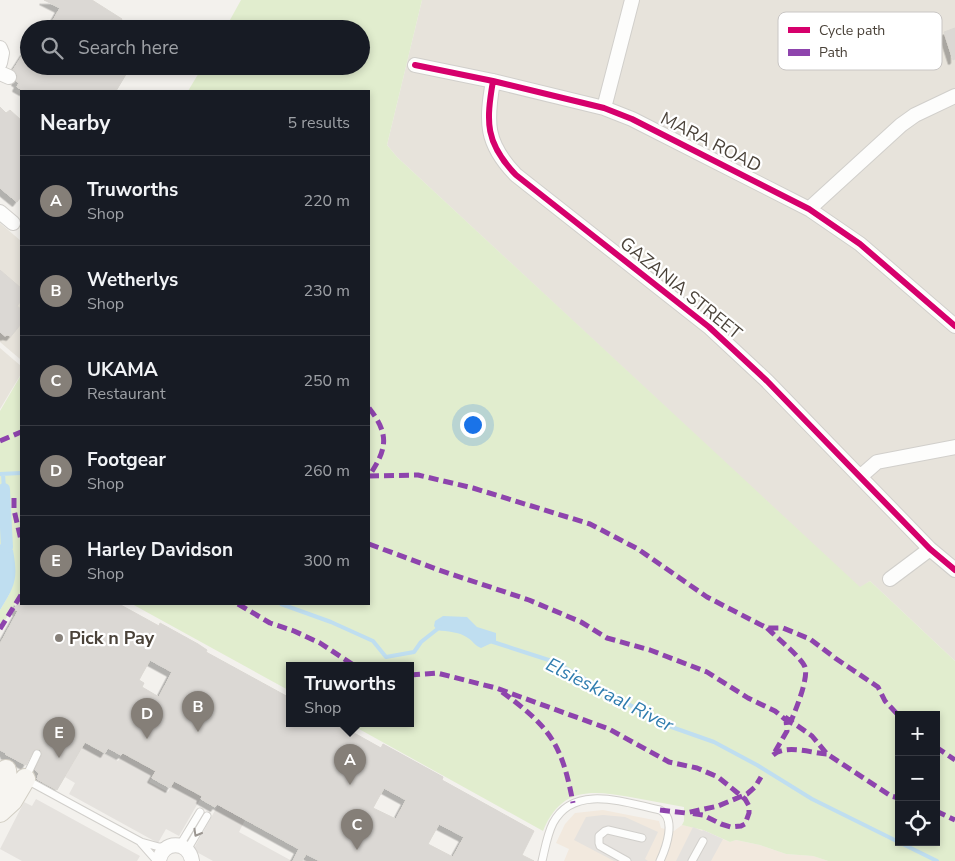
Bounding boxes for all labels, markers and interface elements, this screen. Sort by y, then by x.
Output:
legend [778,12,942,70]
search box [20,20,370,75]
text: Cycle path [819,21,885,40]
icon: search [38,34,66,62]
text: Search here [78,35,179,61]
text: Path [819,43,848,62]
street label: MARA ROAD [656,106,766,178]
text: Nearby [40,109,110,137]
text: 5 results [288,112,350,134]
text: Truworths [87,177,178,203]
text: A [50,190,62,212]
text: 220 m [303,190,350,212]
text: Shop [87,203,124,225]
street label: GAZANIA STREET [615,231,747,345]
text: Wetherlys [87,267,178,293]
text: B [50,280,62,302]
text: 230 m [303,280,350,302]
text: Shop [87,293,124,315]
text: UKAMA [87,357,158,383]
text: C [51,370,61,392]
text: 250 m [303,370,350,392]
text: Restaurant [87,383,166,405]
your location [460,412,486,438]
text: Footgear [87,447,166,473]
text: D [50,460,62,482]
text: 260 m [303,460,350,482]
text: Shop [87,473,124,495]
text: Harley Davidson [87,537,233,563]
text: E [51,550,61,572]
text: 300 m [303,550,350,572]
text: Shop [87,563,124,585]
place label: Pick n Pay [69,626,155,650]
marker: Pick n Pay [53,632,65,644]
water label: Elsieskraal River [541,652,679,739]
popup [286,662,414,727]
text: Truworths [304,671,396,697]
pin: B [182,691,214,732]
text: Shop [304,697,341,719]
pin: D [131,698,163,739]
map controls [895,711,940,846]
button: + [895,711,940,756]
pin: E [43,717,75,758]
pin: A [334,744,366,785]
button: − [895,756,940,801]
button: locate [895,801,940,846]
pin: C [341,809,373,850]
one-way arrow [194,827,204,836]

